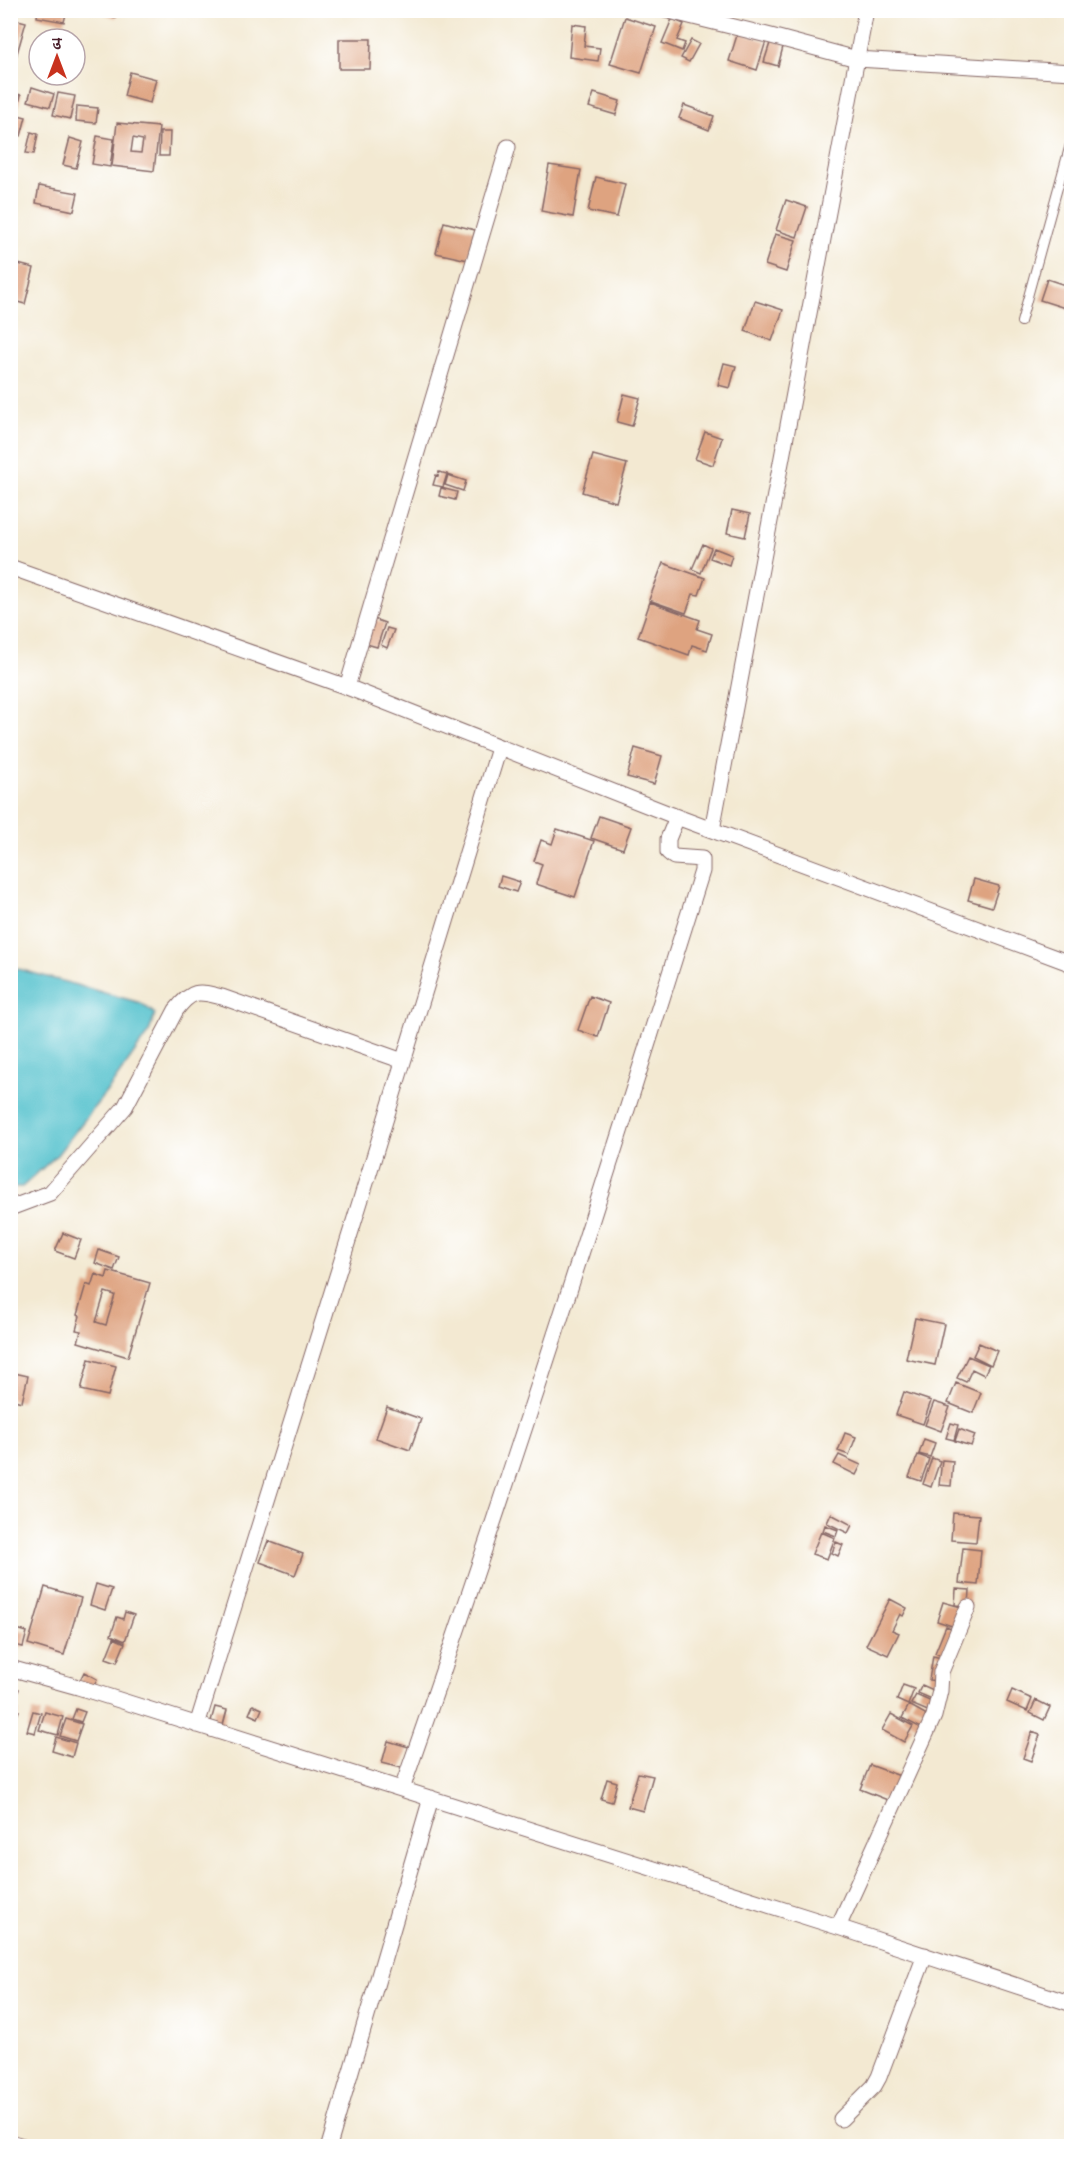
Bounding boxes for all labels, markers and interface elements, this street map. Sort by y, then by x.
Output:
north arrow [27,27,87,87]
text: उ [51,33,62,56]

